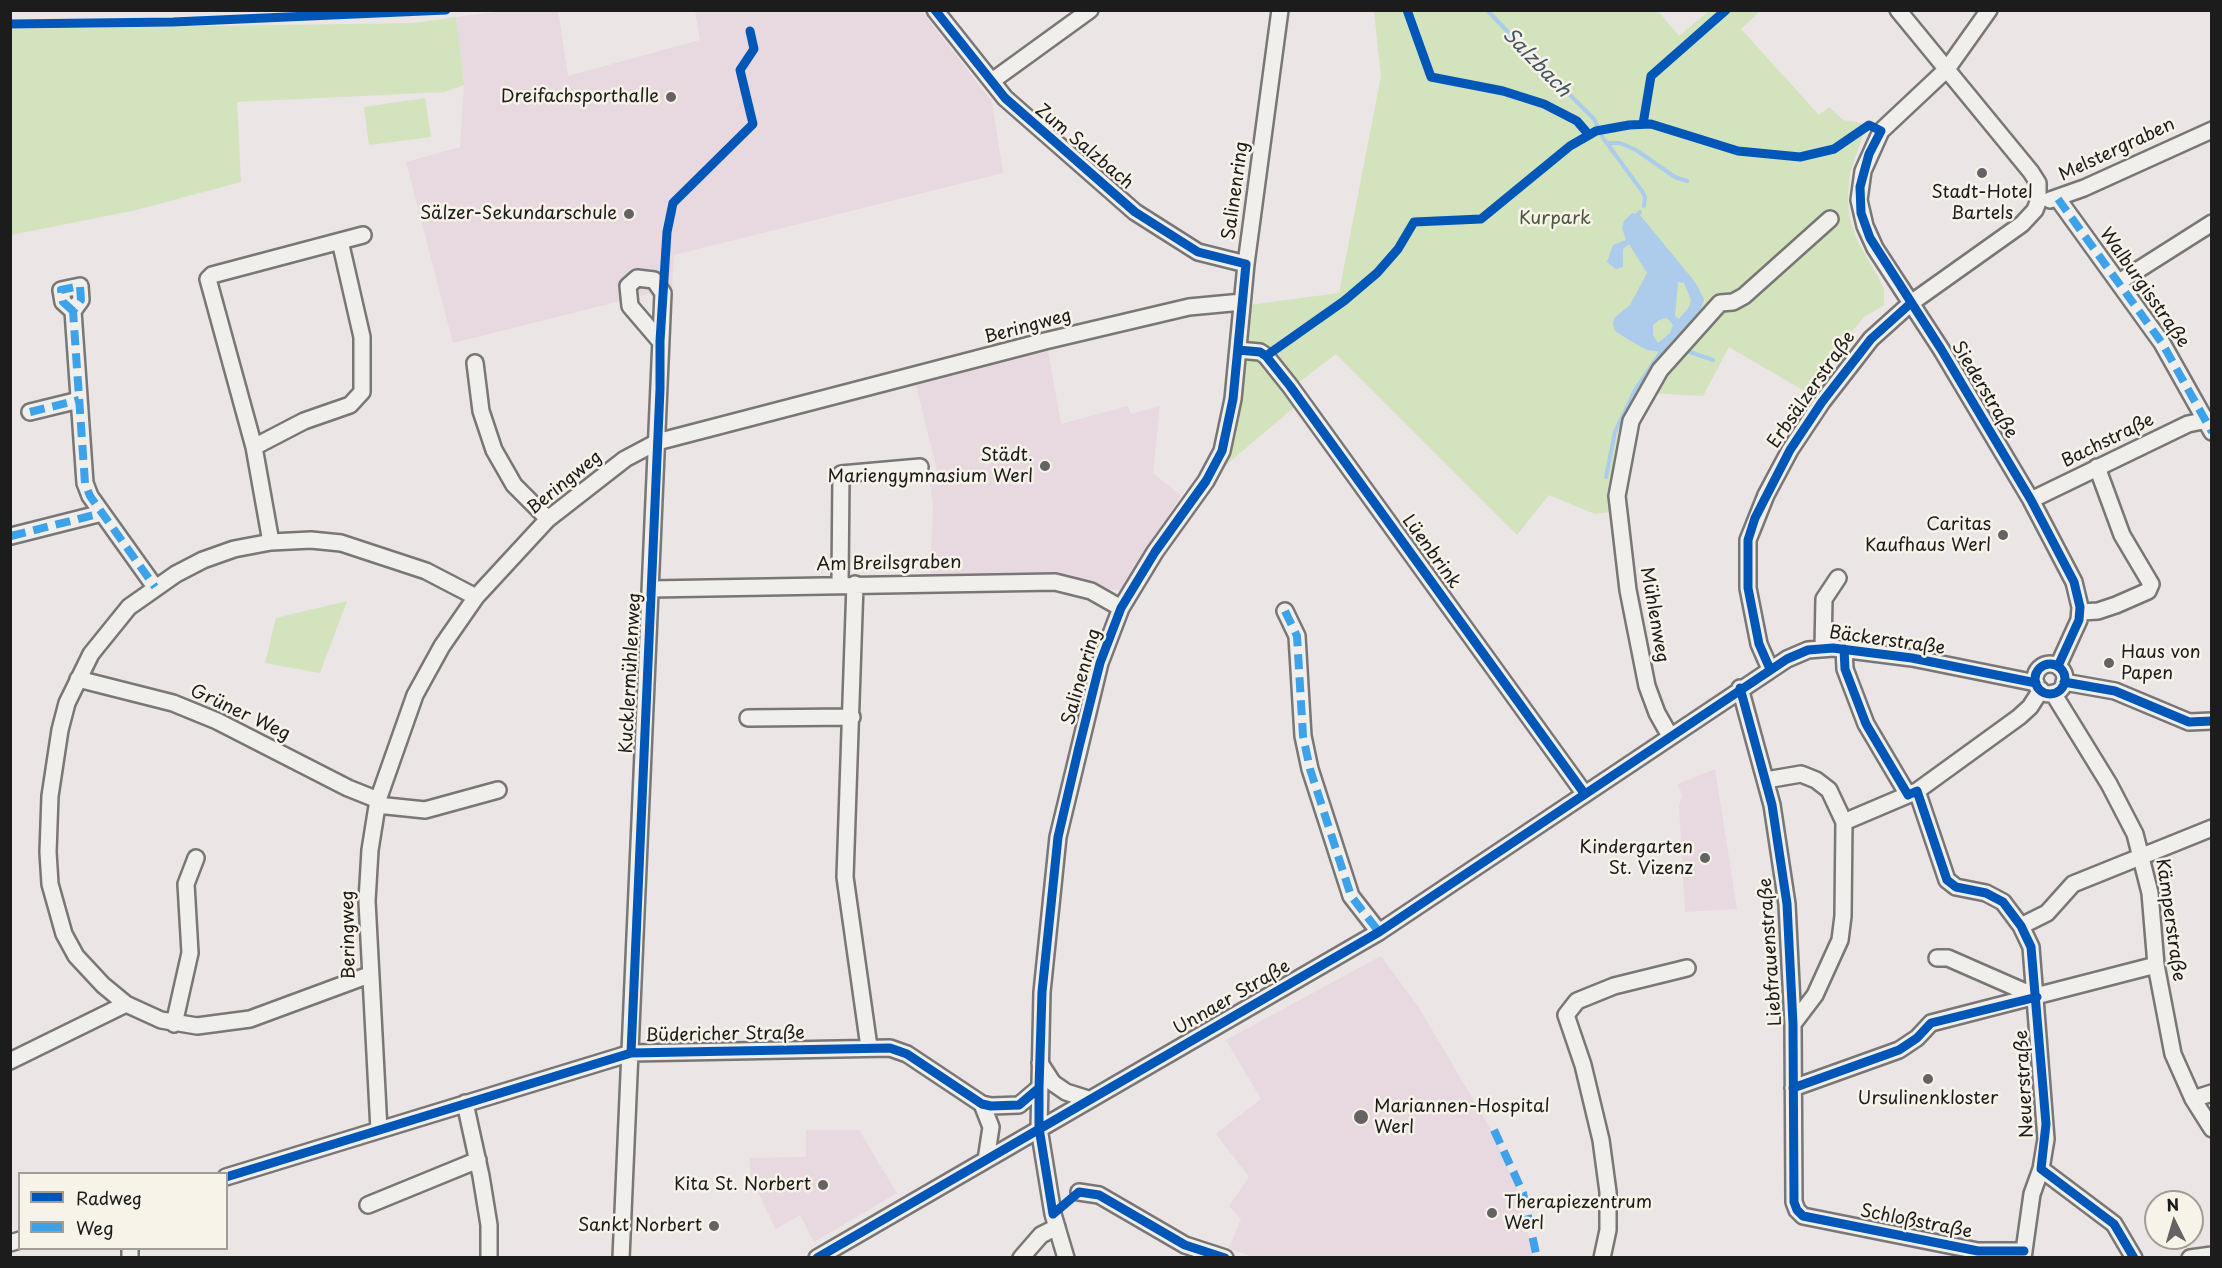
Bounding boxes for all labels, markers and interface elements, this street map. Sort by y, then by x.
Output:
water label: Salzbach [1497,23,1575,103]
place label: Dreifachsporthalle [501,86,659,108]
marker: Dreifachsporthalle [664,90,678,104]
street label: Zum Salzbach [1031,100,1137,194]
street label: Melstergraben [2056,114,2178,186]
street label: Salinenring [1218,140,1254,242]
marker: Stadt-Hotel Bartels [1975,166,1989,180]
place label: Stadt-Hotel Bartels [1931,182,2033,224]
place label: Sälzer-Sekundarschule [420,203,617,225]
marker: Sälzer-Sekundarschule [622,207,636,221]
park label: Kurpark [1519,208,1591,230]
street label: Walburgisstraße [2094,224,2194,352]
street label: Beringweg [982,305,1074,349]
street label: Erbsälzerstraße [1764,327,1860,453]
street label: Siederstraße [1946,337,2022,443]
street label: Bachstraße [2058,409,2158,473]
place label: Städt. Mariengymnasium Werl [827,445,1033,488]
street label: Beringweg [523,446,607,520]
marker: Städt. Mariengymnasium Werl [1038,459,1052,473]
street label: Lüenbrink [1397,511,1465,593]
place label: Caritas Kaufhaus Werl [1865,514,1991,556]
marker: Caritas Kaufhaus Werl [1996,528,2010,542]
street label: Am Breilsgraben [816,552,962,576]
street label: Mühlenweg [1635,566,1673,664]
street label: Kucklermühlenweg [616,592,646,754]
street label: Bäckerstraße [1828,622,1946,660]
street label: Salinenring [1058,626,1106,728]
place label: Haus von Papen [2121,642,2201,684]
marker: Haus von Papen [2102,656,2116,670]
street label: Grüner Weg [187,680,293,746]
place label: Kindergarten St. Vizenz [1579,837,1693,880]
marker: Kindergarten St. Vizenz [1698,851,1712,865]
street label: Kämperstraße [2151,857,2189,983]
street label: Liebfrauenstraße [1755,877,1787,1027]
street label: Beringweg [337,890,361,980]
street label: Unnaer Straße [1170,956,1294,1040]
street label: Büdericher Straße [645,1023,805,1047]
street label: Neuerstraße [2011,1029,2039,1139]
marker: Ursulinenkloster [1921,1072,1935,1086]
place label: Ursulinenkloster [1858,1088,1998,1110]
place label: Mariannen-Hospital Werl [1374,1096,1550,1138]
marker: Mariannen-Hospital Werl [1352,1108,1370,1126]
legend [18,1172,228,1250]
place label: Kita St. Norbert [674,1174,811,1196]
marker: Kita St. Norbert [816,1178,830,1192]
text: Radweg [76,1184,142,1211]
north arrow [2144,1190,2204,1250]
place label: Therapiezentrum Werl [1504,1192,1652,1234]
text: N [2165,1192,2180,1217]
street label: Schloßstraße [1858,1201,1974,1243]
marker: Therapiezentrum Werl [1485,1206,1499,1220]
text: Weg [76,1214,114,1241]
place label: Sankt Norbert [578,1215,702,1237]
marker: Sankt Norbert [707,1219,721,1233]

